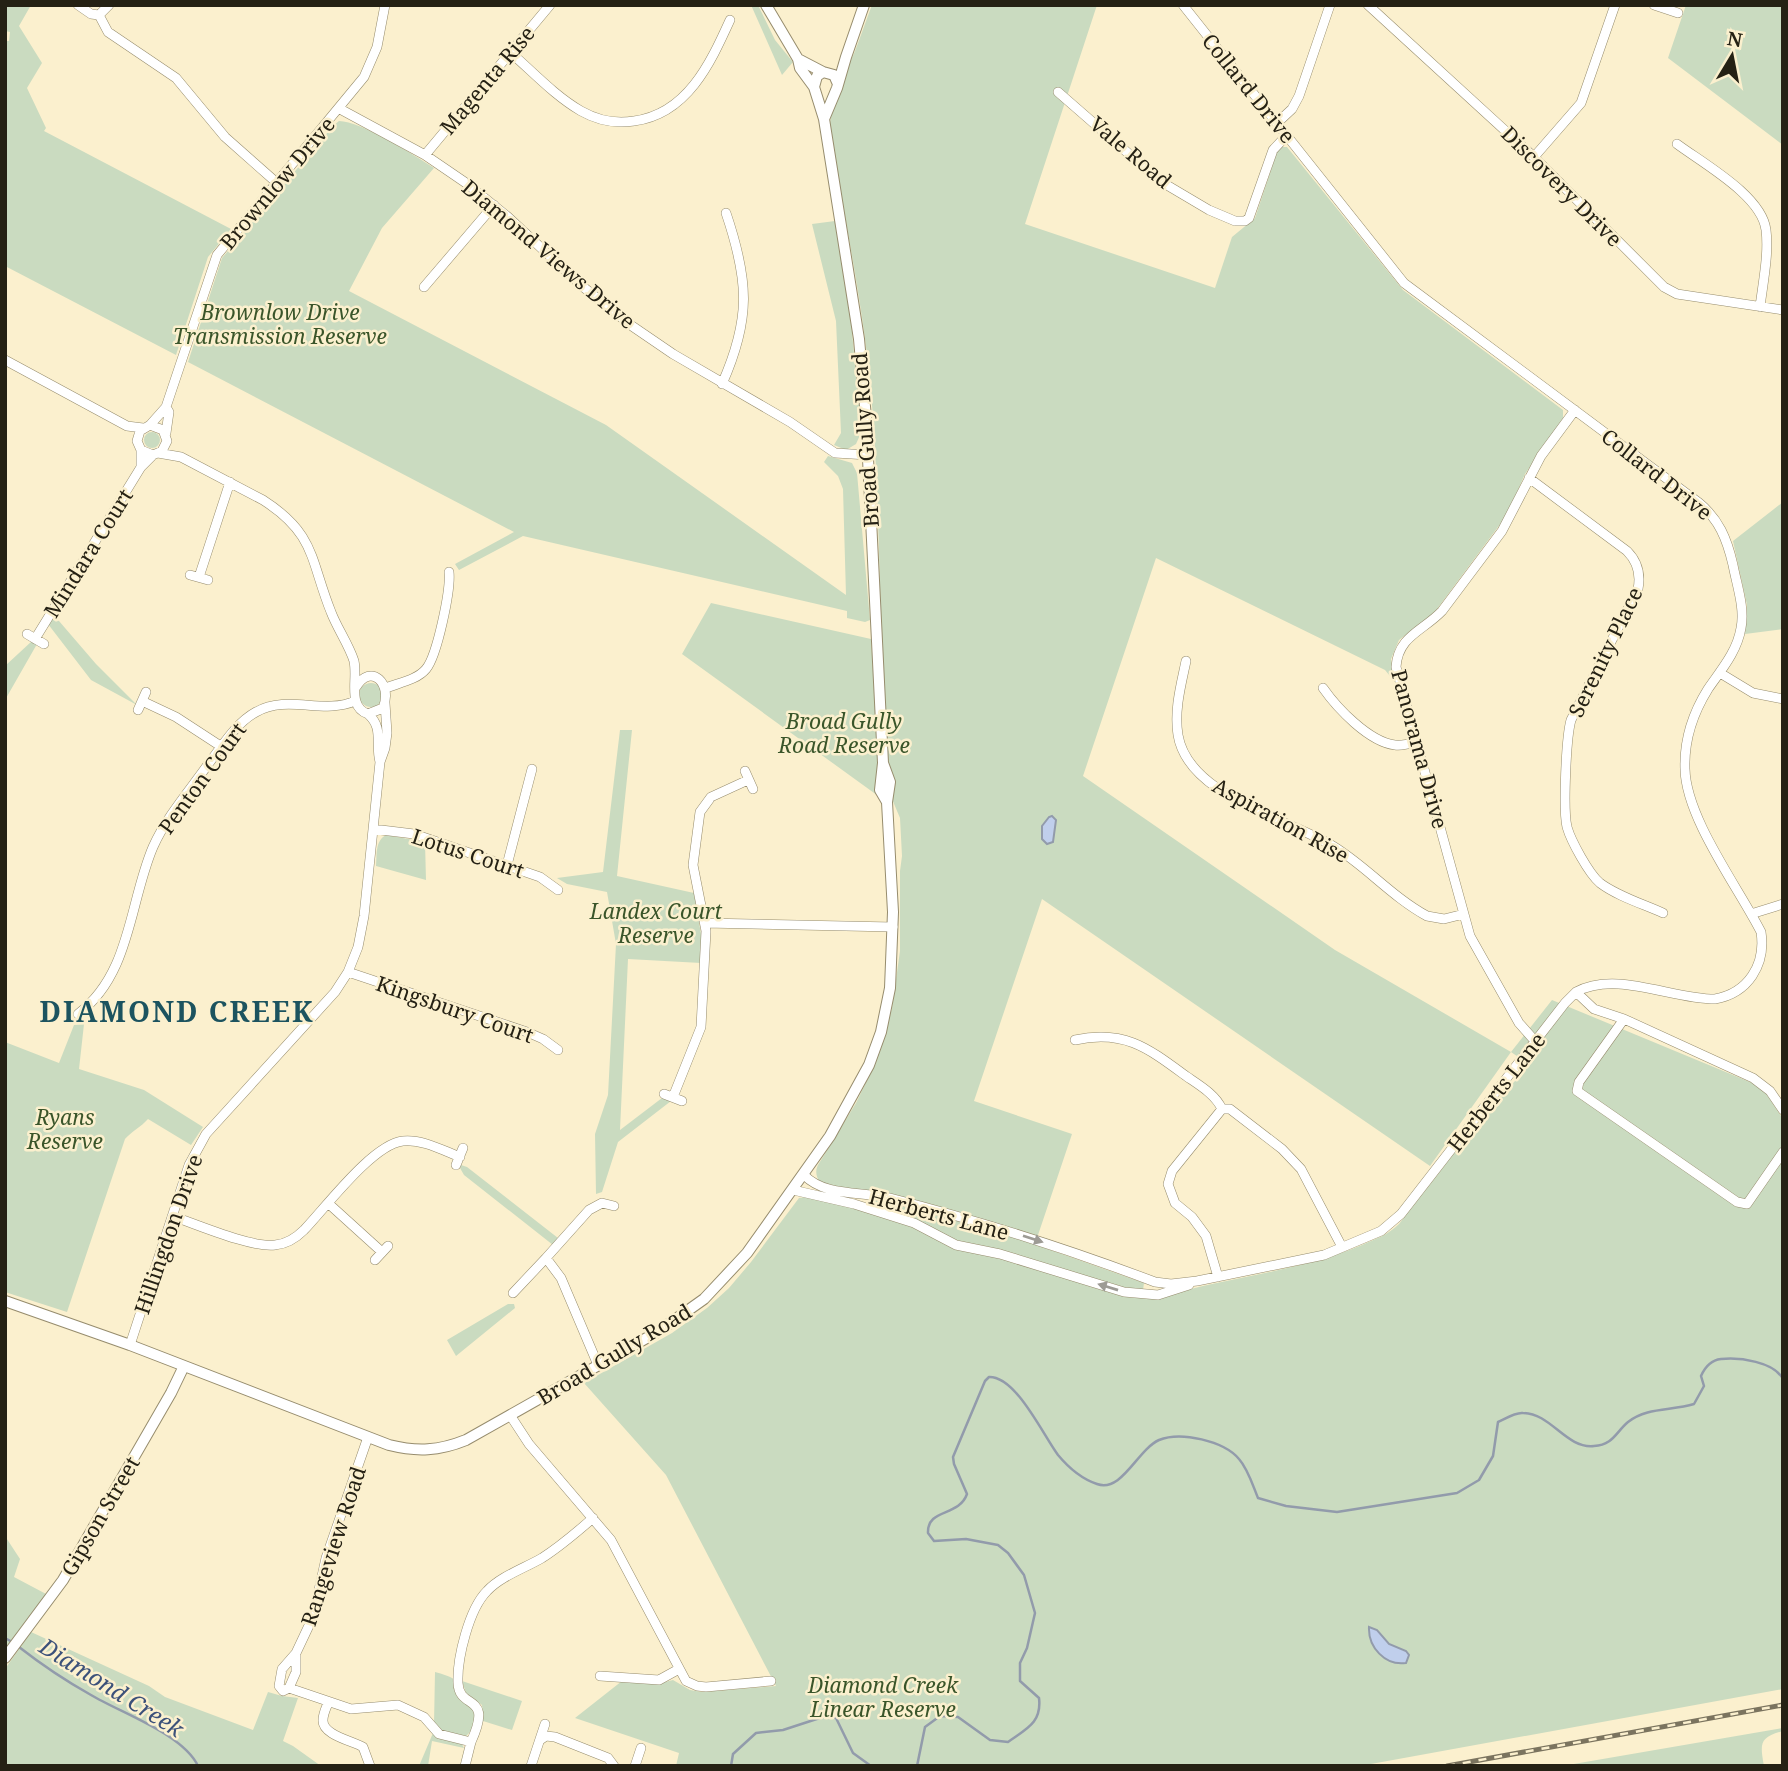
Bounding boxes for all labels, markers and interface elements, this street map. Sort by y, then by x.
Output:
street label: Magenta Rise [433,20,541,140]
north arrow [1697,21,1767,91]
text: N [1725,25,1745,53]
street label: Collard Drive [1196,27,1302,149]
street label: Vale Road [1084,110,1178,194]
street label: Brownlow Drive [213,111,341,255]
street label: Discovery Drive [1496,120,1628,252]
street label: Diamond Views Drive [456,173,642,335]
park label: Brownlow Drive Transmission Reserve [173,298,387,350]
street label: Broad Gully Road [845,352,885,528]
street label: Collard Drive [1596,422,1718,526]
street label: Mindara Court [37,483,139,623]
street label: Serenity Place [1561,582,1649,722]
street label: Panorama Drive [1385,666,1455,832]
park label: Broad Gully Road Reserve [777,707,910,759]
street label: Penton Court [152,717,252,839]
street label: Aspiration Rise [1208,771,1354,869]
street label: Lotus Court [408,822,528,884]
park label: Landex Court Reserve [589,897,723,949]
street label: Kingsbury Court [373,969,537,1049]
district label: DIAMOND CREEK [39,992,315,1030]
street label: Herberts Lane [1441,1027,1551,1157]
park label: Ryans Reserve [26,1103,103,1155]
street label: Hillingdon Drive [128,1150,208,1318]
street label: Herberts Lane [866,1182,1012,1246]
one-way arrow [1022,1235,1043,1245]
one-way arrow [1097,1282,1118,1292]
street label: Broad Gully Road [532,1297,696,1411]
street label: Gipson Street [54,1451,146,1581]
street label: Rangeview Road [294,1463,372,1629]
water label: Diamond Creek [33,1629,191,1745]
park label: Diamond Creek Linear Reserve [807,1671,959,1723]

